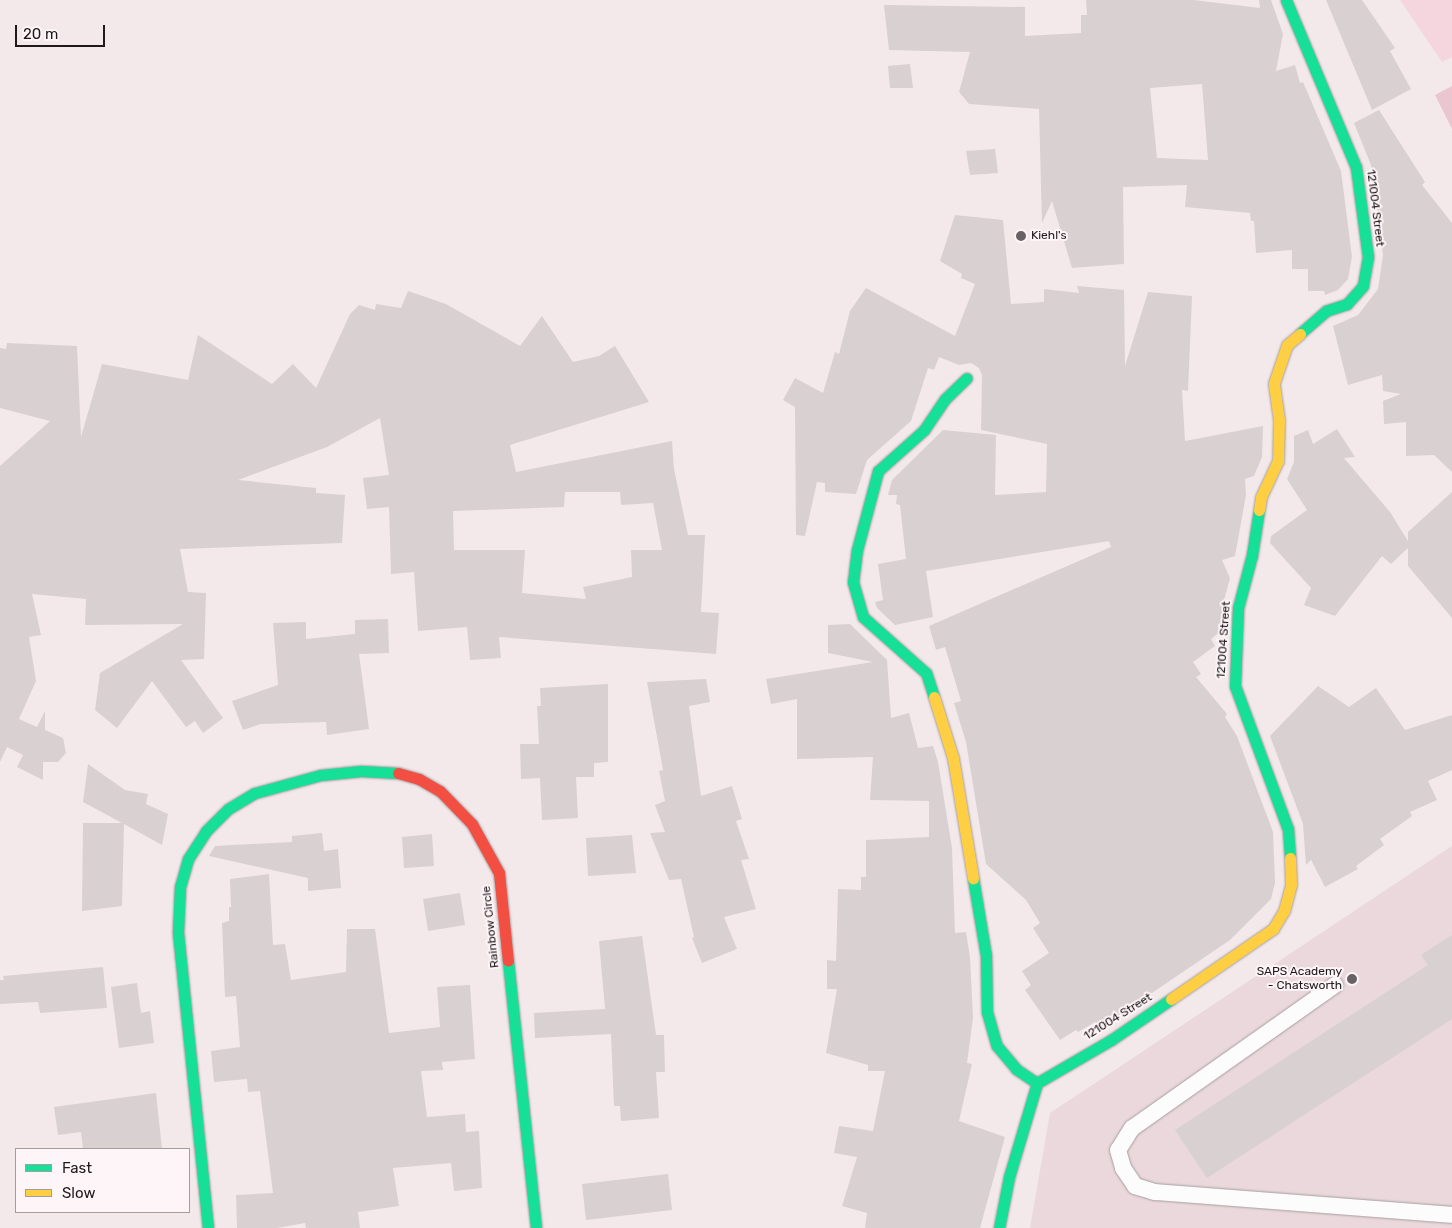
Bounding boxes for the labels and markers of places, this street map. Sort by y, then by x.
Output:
place label: Kiehl's [1031,229,1067,243]
marker: Kiehl's [1015,230,1027,242]
place label: SAPS Academy - Chatsworth [1256,965,1342,993]
marker: SAPS Academy - Chatsworth [1346,973,1358,985]

